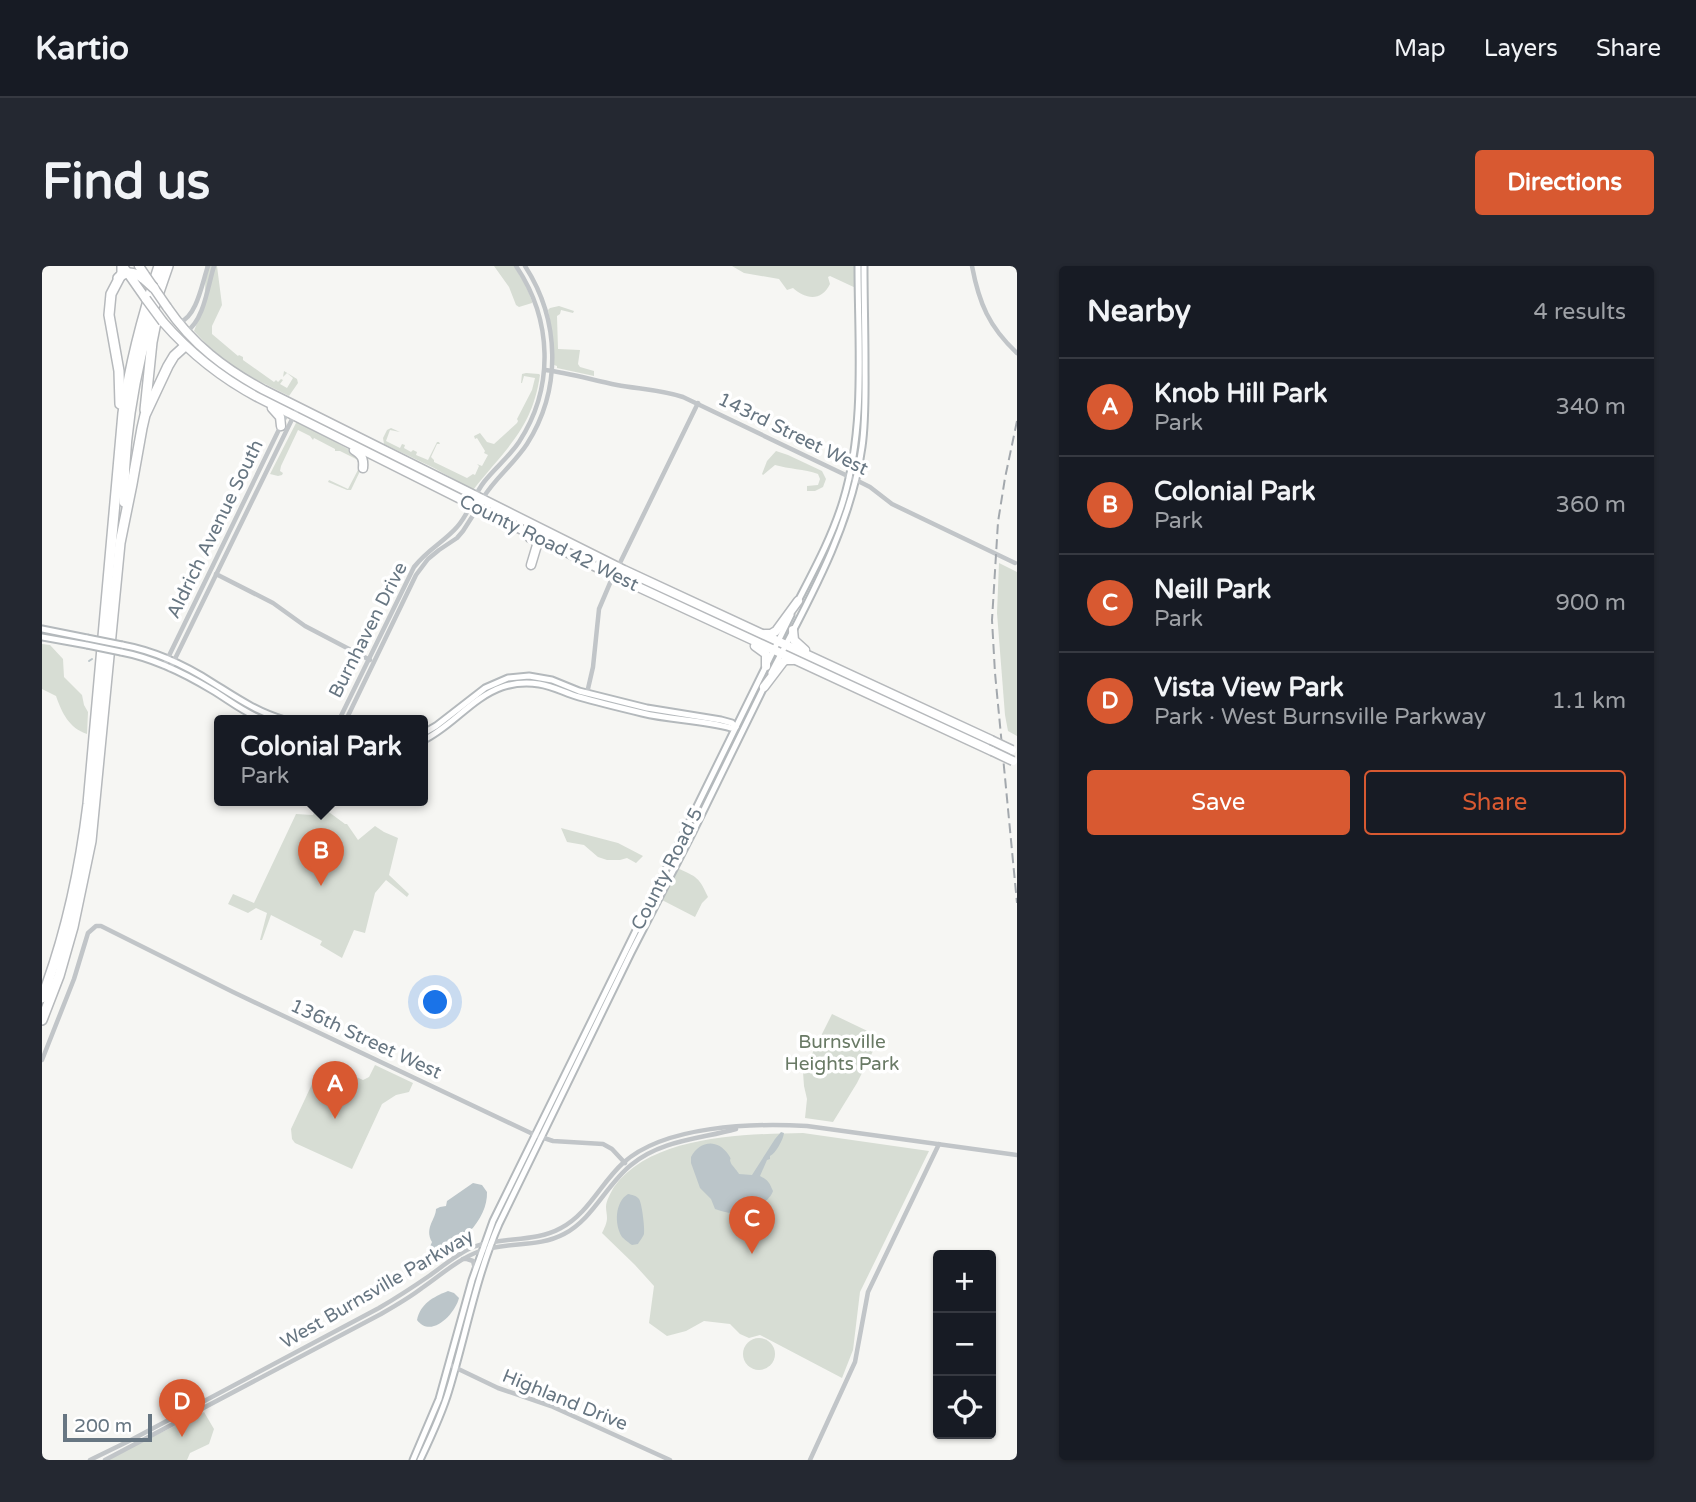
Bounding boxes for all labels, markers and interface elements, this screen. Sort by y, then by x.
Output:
text: Kartio [35,29,129,68]
text: Map [1394,34,1446,63]
text: Layers [1484,34,1558,63]
text: Share [1596,34,1661,63]
button: Directions [1475,150,1654,215]
text: Find us [42,153,210,212]
text: Nearby [1087,293,1191,330]
text: 4 results [1533,298,1626,326]
text: Knob Hill Park [1154,378,1327,409]
street label: 143rd Street West [714,388,872,480]
text: A [1101,393,1119,421]
text: 340 m [1556,393,1626,421]
text: Park [1154,409,1203,437]
street label: Aldrich Avenue South [162,436,268,622]
text: Colonial Park [1154,476,1315,507]
street label: County Road 42 West [456,490,642,596]
text: B [1102,491,1118,519]
text: 360 m [1556,491,1626,519]
text: Park [1154,507,1203,535]
street label: Burnhaven Drive [324,558,412,702]
text: Neill Park [1154,574,1271,605]
text: C [1102,589,1118,617]
text: 900 m [1556,589,1626,617]
text: Park [1154,605,1203,633]
text: Vista View Park [1154,672,1344,703]
text: D [1101,687,1119,715]
text: 1.1 km [1552,687,1626,715]
text: Park · West Burnsville Parkway [1154,703,1486,731]
popup [214,715,428,806]
text: Colonial Park [240,731,402,762]
text: Park [240,762,289,790]
button: Save [1087,770,1350,835]
button: Share [1364,770,1626,835]
street label: County Road 5 [627,804,707,934]
pin: B [298,828,344,886]
your location [418,985,452,1019]
street label: 136th Street West [287,994,445,1084]
park label: Burnsville Heights Park [785,1031,899,1075]
pin: A [312,1061,358,1119]
pin: C [729,1196,775,1254]
street label: West Burnsville Parkway [277,1225,477,1353]
map controls [933,1250,996,1439]
button: + [933,1250,996,1313]
button: − [933,1313,996,1376]
street label: Highland Drive [499,1365,631,1435]
button: locate [933,1376,996,1439]
pin: D [159,1379,205,1437]
scale bar [63,1411,152,1443]
text: 200 m [74,1415,132,1437]

